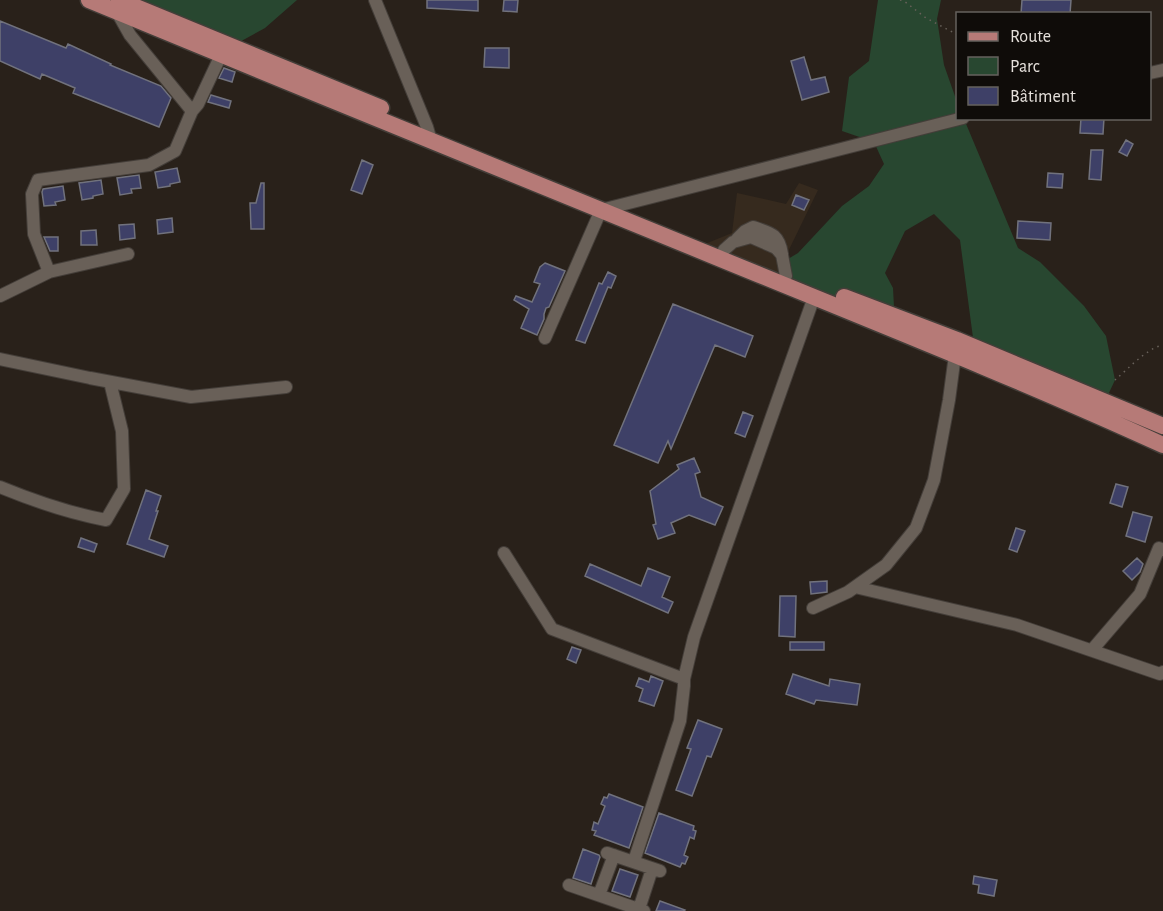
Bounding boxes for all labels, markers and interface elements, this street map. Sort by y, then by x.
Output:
legend [956,12,1151,120]
text: Route [1010,28,1051,46]
text: Parc [1010,58,1040,76]
text: Bâtiment [1010,88,1076,106]

